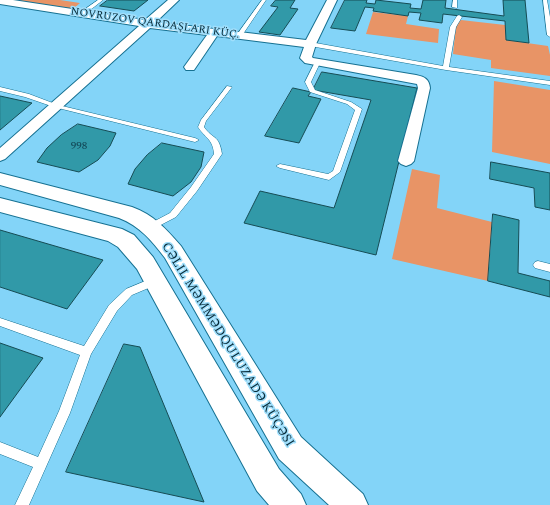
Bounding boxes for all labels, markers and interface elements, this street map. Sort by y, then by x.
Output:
street label: NOVRUZOV QARDAŞLARI KÜÇ. [70,6,240,42]
house number: 998 [71,140,87,154]
street label: CƏLIL MƏMMƏDQULUZADƏ KÜÇƏSI [157,240,297,450]

